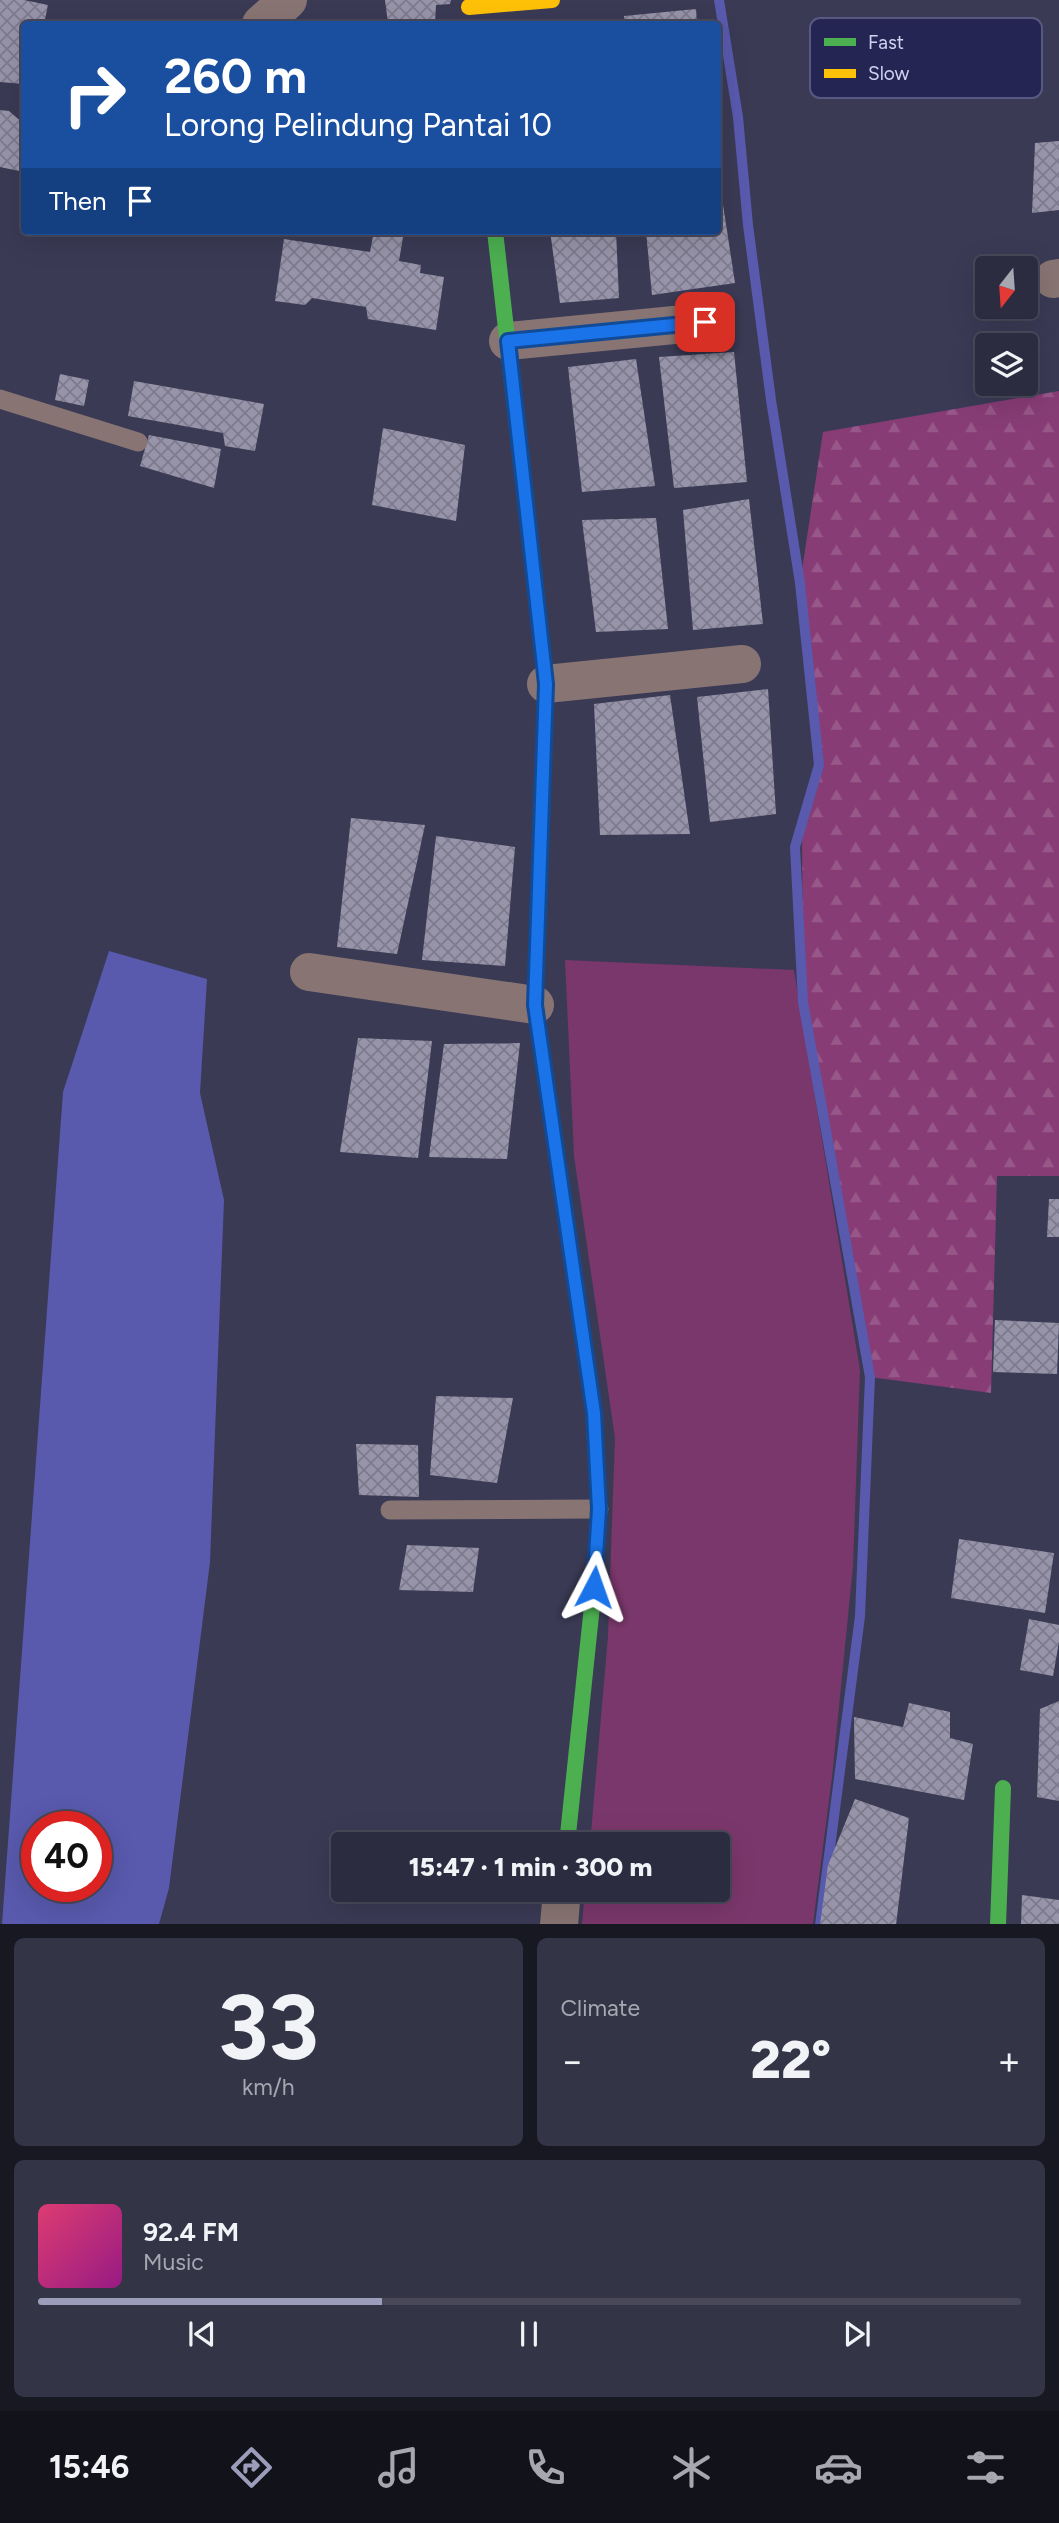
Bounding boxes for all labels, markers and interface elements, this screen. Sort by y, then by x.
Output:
legend [810,18,1042,98]
text: Fast [868,31,904,54]
text: 260 m [164,46,307,105]
icon: right [49,49,140,140]
text: Slow [868,62,910,85]
text: Lorong Pelindung Pantai 10 [164,106,552,144]
icon: arrive [121,182,159,220]
text: Then [49,185,107,217]
north arrow [975,256,1038,318]
map controls [975,256,1038,396]
pin [675,292,735,352]
icon: arrive [686,303,724,341]
button: layers [975,333,1038,396]
position arrow [557,1550,631,1624]
speed limit sign: 40 [21,1811,112,1902]
text: 15:47 · 1 min · 300 m [409,1851,652,1883]
text: 33 [218,1973,319,2082]
text: Climate [561,1994,640,2022]
text: 22° [750,2029,831,2091]
text: − [561,2038,584,2084]
text: + [997,2038,1021,2084]
text: km/h [242,2073,295,2101]
text: 92.4 FM [143,2216,239,2248]
text: Music [143,2248,204,2276]
icon: previous [183,2315,221,2353]
icon: pause [510,2315,548,2353]
icon: next [838,2315,876,2353]
icon: directions [227,2443,276,2492]
icon: music [374,2443,423,2492]
icon: phone [521,2443,570,2492]
icon: climate [667,2443,716,2492]
icon: car [814,2443,863,2492]
icon: filters [961,2443,1010,2492]
text: 15:46 [49,2448,129,2486]

